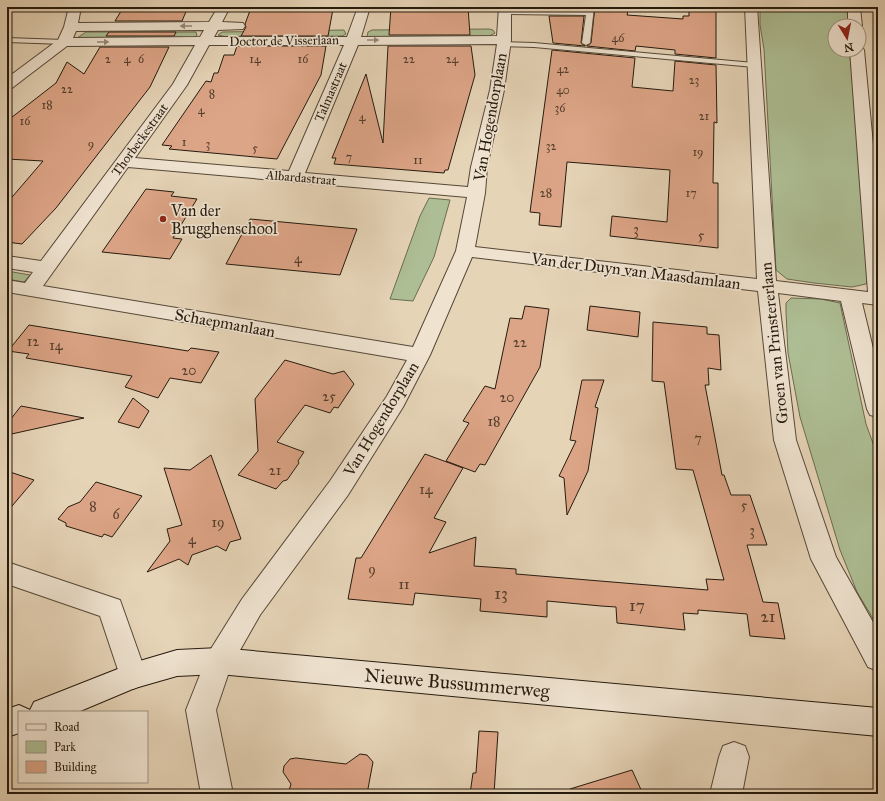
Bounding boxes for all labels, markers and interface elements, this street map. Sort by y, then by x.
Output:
north arrow [827,18,867,58]
one-way arrow [179,23,192,29]
house number: 46 [612,31,625,45]
street label: Doctor de Visserlaan [229,32,339,50]
one-way arrow [367,37,380,43]
one-way arrow [97,39,110,45]
text: N [842,40,854,55]
street label: Van Hogendorplaan [469,51,512,184]
house number: 2 [105,52,111,66]
house number: 4 [124,52,131,66]
house number: 6 [138,52,145,66]
house number: 14 [249,52,261,66]
house number: 16 [298,52,309,66]
house number: 22 [403,52,415,66]
house number: 24 [446,52,459,66]
street label: Talmastraat [311,59,351,124]
house number: 42 [557,62,569,76]
house number: 23 [689,73,700,87]
house number: 22 [61,82,73,96]
house number: 40 [556,83,570,97]
house number: 8 [209,87,215,101]
house number: 18 [41,98,53,112]
street label: Thorbeckestraat [108,100,172,179]
house number: 36 [555,101,566,115]
house number: 4 [198,103,205,117]
house number: 21 [699,109,710,123]
house number: 4 [359,110,366,124]
house number: 16 [20,114,31,128]
house number: 1 [182,135,187,149]
house number: 9 [88,137,94,151]
house number: 3 [206,137,211,151]
house number: 32 [546,139,556,153]
house number: 5 [252,141,258,155]
house number: 19 [692,145,704,159]
house number: 7 [346,150,352,164]
house number: 11 [413,153,423,167]
street label: Albardastraat [264,167,337,189]
house number: 28 [540,186,552,200]
house number: 17 [685,186,697,200]
place label: Van der Brugghenschool [170,201,278,239]
marker: Van der Brugghenschool [158,214,168,224]
house number: 3 [633,221,639,238]
house number: 5 [698,227,705,244]
street label: Van der Duyn van Maasdamlaan [529,249,742,293]
house number: 4 [294,250,303,267]
street label: Groen van Prinstererlaan [756,261,792,425]
street label: Schaepmanlaan [173,305,277,341]
house number: 12 [27,333,39,350]
house number: 22 [513,334,527,351]
house number: 14 [49,337,64,354]
street label: Van Hogendorplaan [339,358,424,481]
house number: 20 [181,362,197,379]
house number: 25 [322,388,336,405]
house number: 20 [499,389,515,406]
house number: 18 [488,413,500,430]
house number: 7 [694,430,702,447]
house number: 21 [269,462,282,479]
house number: 14 [419,481,434,498]
house number: 5 [741,497,748,514]
house number: 8 [89,498,97,515]
house number: 6 [112,506,120,523]
house number: 19 [212,514,224,531]
house number: 3 [749,522,755,539]
house number: 4 [188,531,197,548]
house number: 9 [368,561,376,578]
house number: 11 [398,576,410,593]
house number: 13 [494,583,508,604]
house number: 17 [629,595,645,616]
house number: 21 [760,606,776,627]
street label: Nieuwe Bussummerweg [363,663,551,704]
legend [18,711,148,783]
text: Road [54,720,80,734]
text: Park [54,740,76,754]
text: Building [54,760,97,775]

